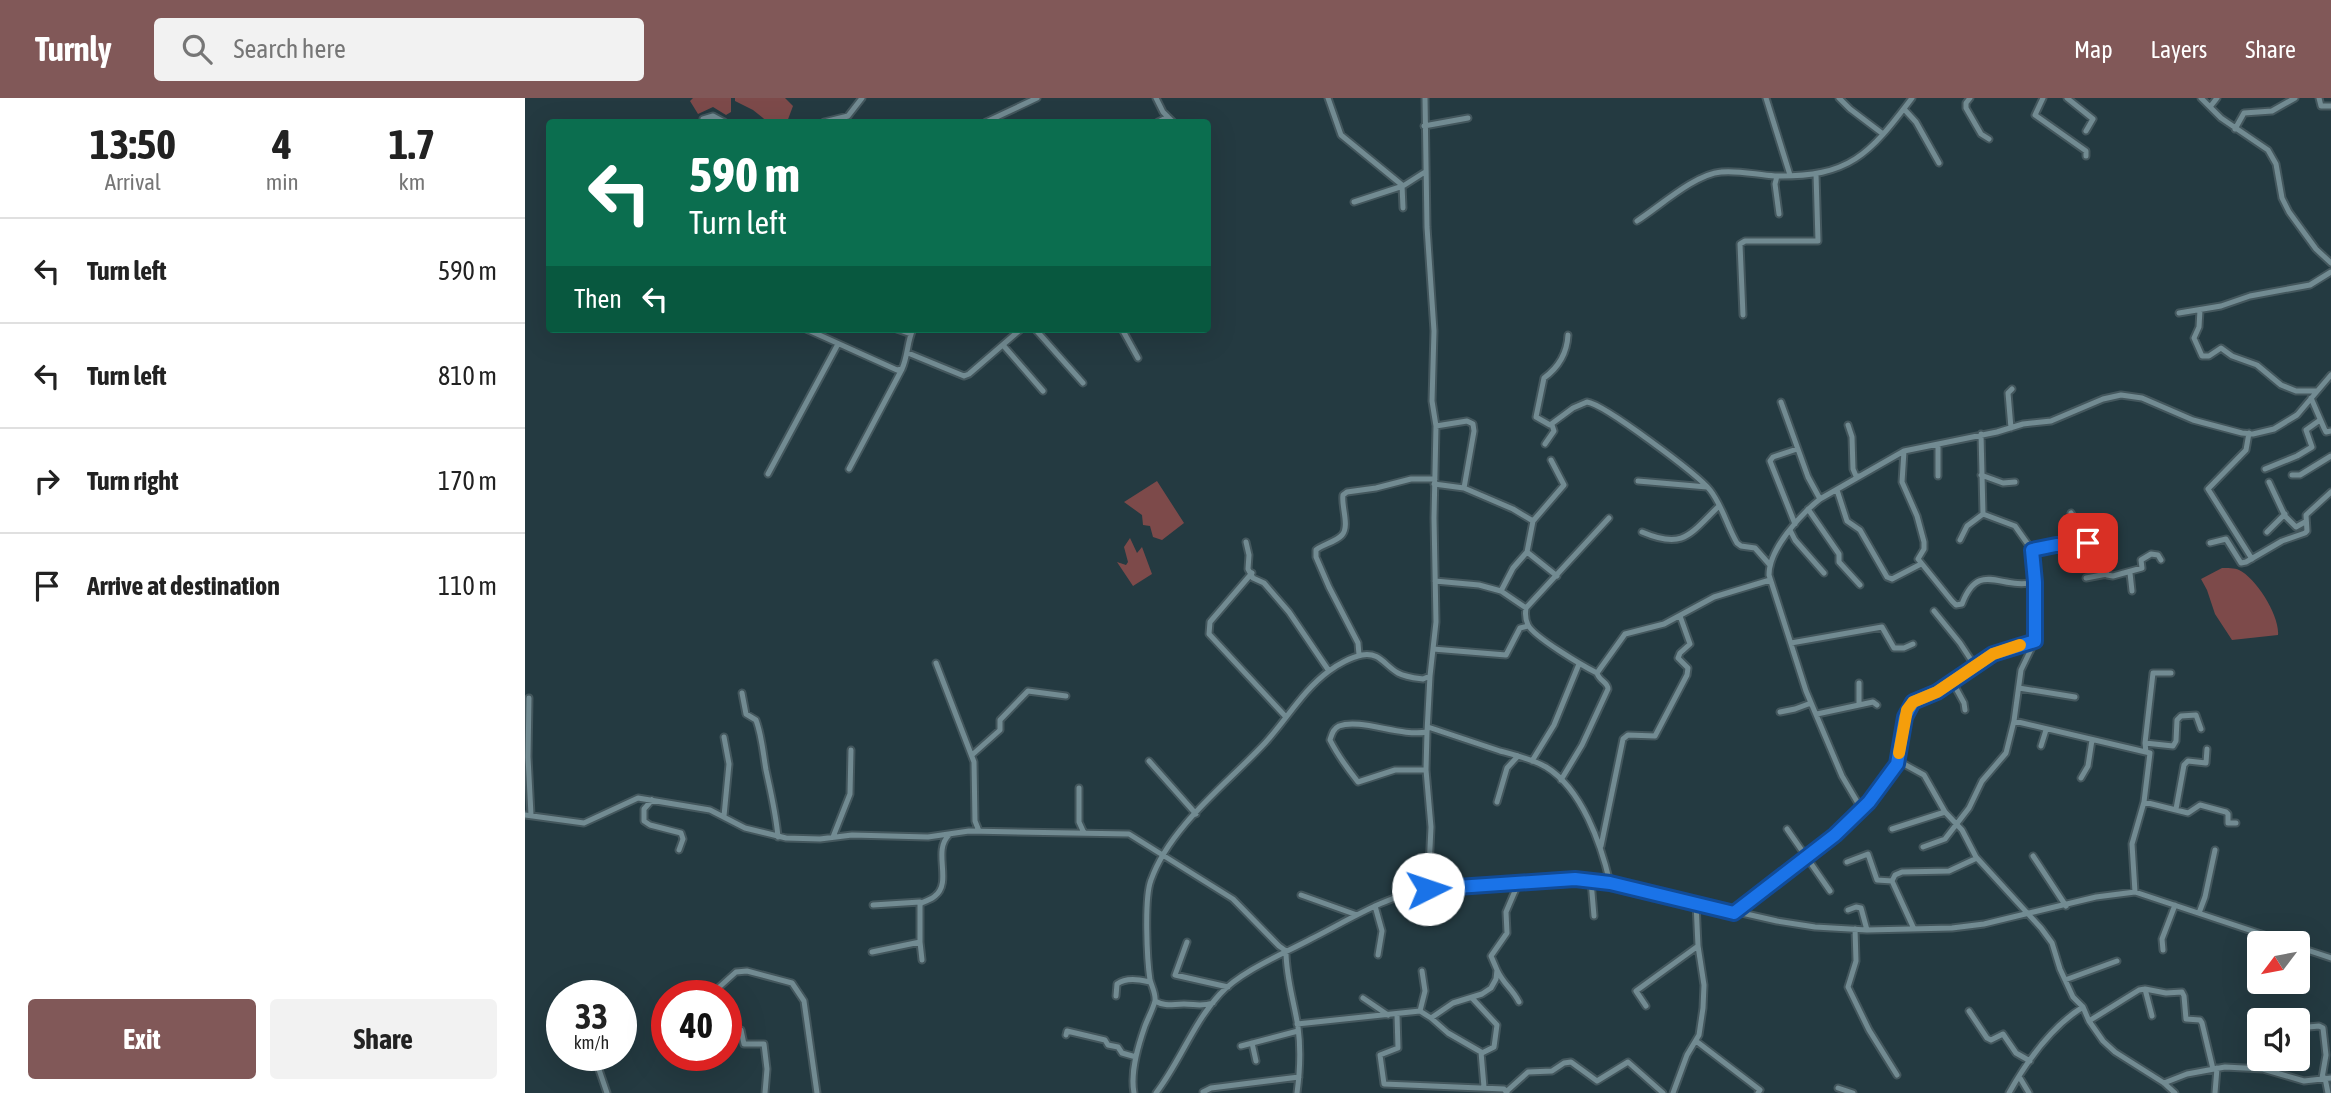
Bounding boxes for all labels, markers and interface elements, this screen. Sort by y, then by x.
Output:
search box [154,18,644,81]
text: Turnly [35,30,112,68]
icon: search [178,30,216,68]
text: Search here [234,34,346,64]
text: Map [2074,36,2113,63]
text: Layers [2151,36,2207,63]
text: Share [2245,36,2296,63]
text: 13:50 [90,120,176,168]
text: 4 [272,120,292,168]
text: 1.7 [388,120,435,168]
text: 590 m [689,146,800,202]
icon: left [574,147,665,238]
text: Arrival [105,169,161,195]
text: min [266,169,299,195]
text: km [399,169,425,195]
text: Turn left [689,204,787,241]
icon: left [28,252,66,290]
text: Turn left [87,256,167,286]
text: 590 m [438,256,497,286]
icon: left [636,280,674,318]
text: Then [574,284,622,314]
icon: left [28,357,66,395]
text: Turn left [87,361,167,391]
text: 810 m [438,361,497,391]
icon: right [28,462,66,500]
text: Turn right [87,466,178,496]
text: 170 m [438,466,497,496]
pin [2058,513,2118,573]
icon: arrive [2069,524,2107,562]
icon: arrive [28,567,66,605]
text: Arrive at destination [87,571,280,601]
text: 110 m [438,571,497,601]
position arrow [1391,852,1465,926]
north arrow [2247,931,2310,994]
map controls [2247,931,2310,1071]
speed limit sign: 40 [651,980,742,1071]
text: 33 [575,996,608,1036]
button: Exit [28,999,256,1079]
button: Share [270,999,497,1079]
button: sound [2247,1008,2310,1071]
text: km/h [574,1032,609,1053]

